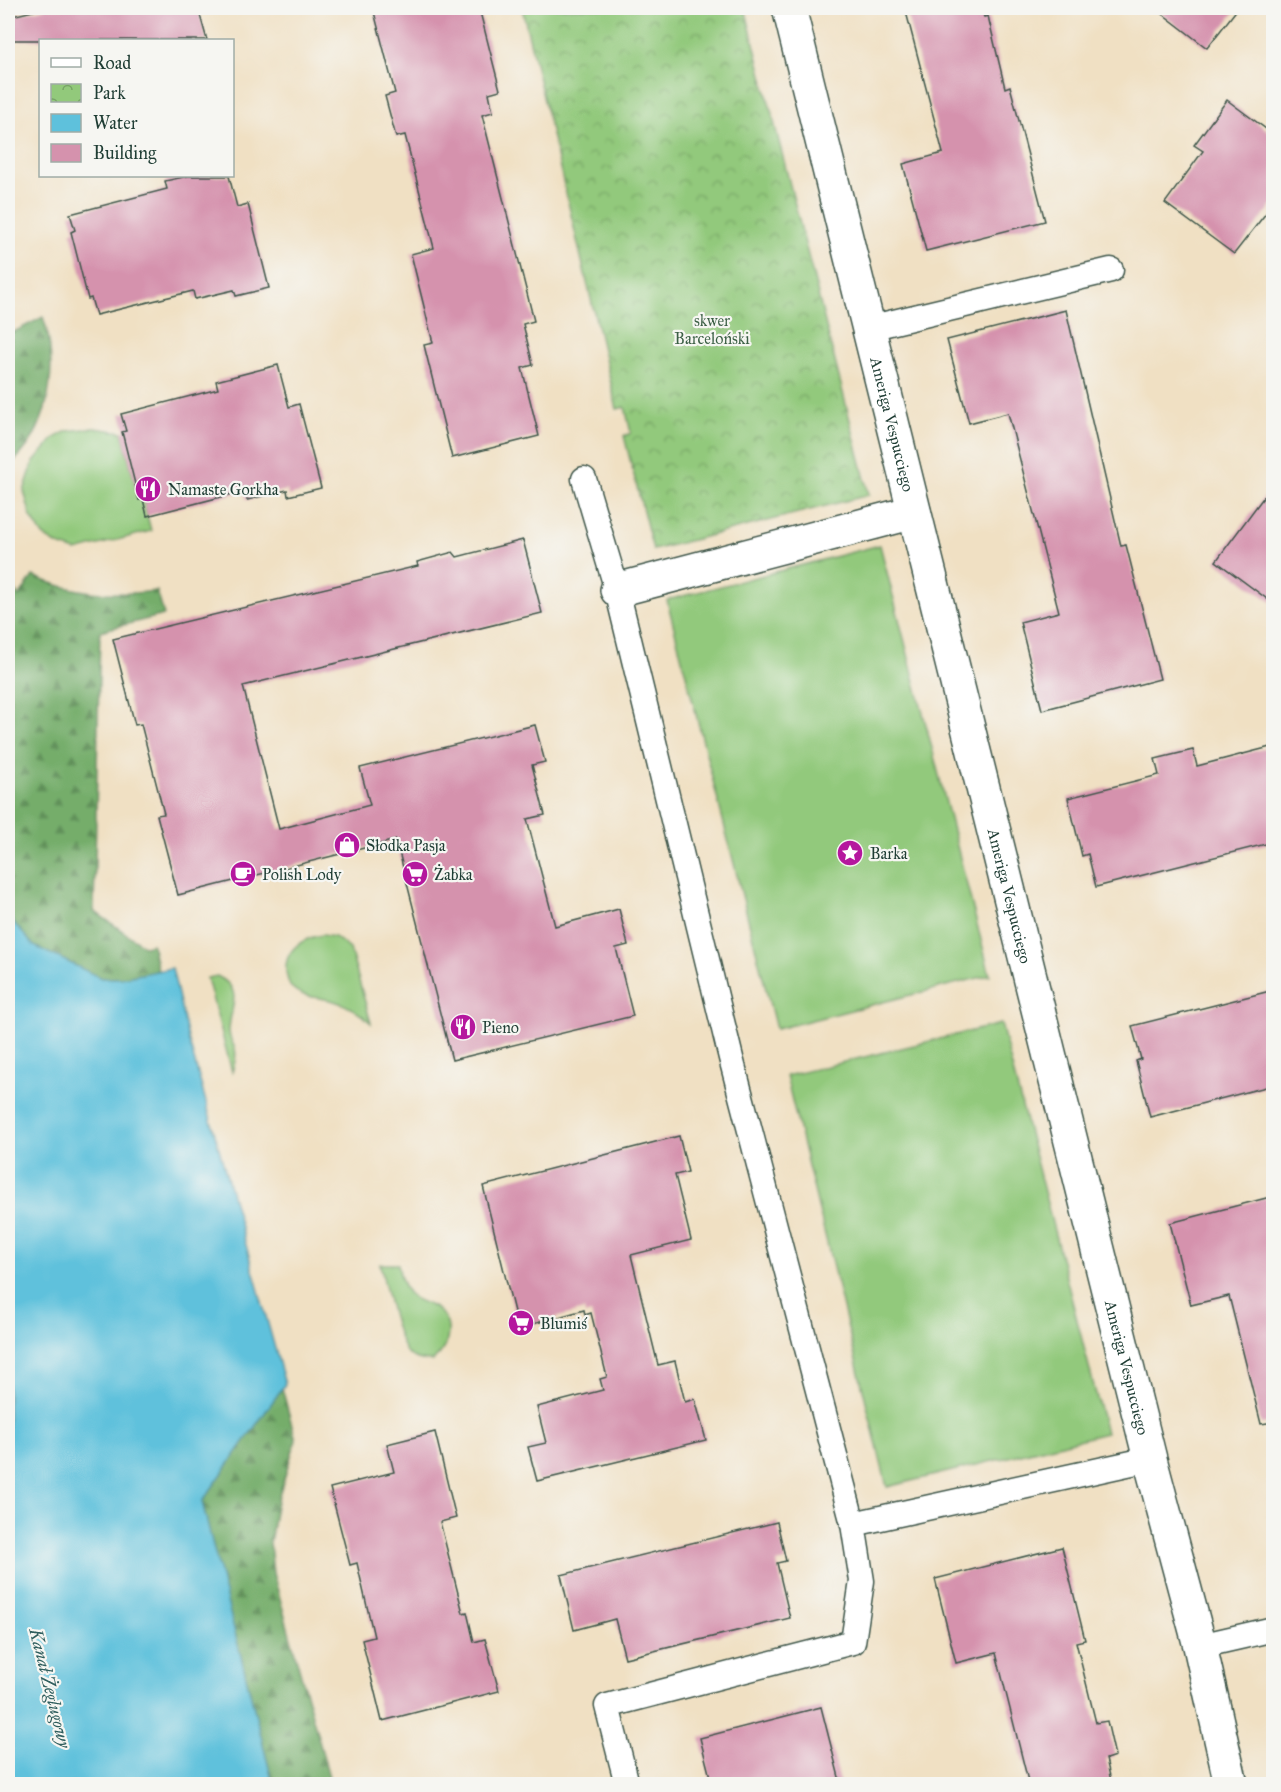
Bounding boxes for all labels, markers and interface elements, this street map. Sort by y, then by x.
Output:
legend [39,39,234,177]
text: Road [93,52,131,74]
text: Park [93,82,126,104]
text: Water [93,112,138,134]
text: Building [93,142,157,165]
park label: skwer Barceloński [674,311,750,348]
street label: Ameriga Vespucciego [866,354,918,494]
restaurant icon: Namaste Gorkha [133,474,163,504]
place label: Namaste Gorkha [168,480,279,499]
street label: Ameriga Vespucciego [984,826,1036,965]
shop icon: Słodka Pasja [332,830,362,860]
place label: Słodka Pasja [366,836,446,855]
place icon: Barka [835,838,865,868]
place label: Barka [870,844,908,863]
cafe icon: Polish Lody [228,859,258,889]
supermarket icon: Żabka [400,859,430,889]
place label: Żabka [434,864,473,884]
place label: Polish Lody [262,865,342,884]
restaurant icon: Pieno [448,1012,478,1042]
place label: Pieno [482,1018,519,1037]
street label: Ameriga Vespucciego [1101,1297,1153,1437]
supermarket icon: Blumiś [506,1308,536,1338]
place label: Blumiś [540,1314,588,1333]
water label: Kanał Żeglugowy [24,1625,77,1751]

